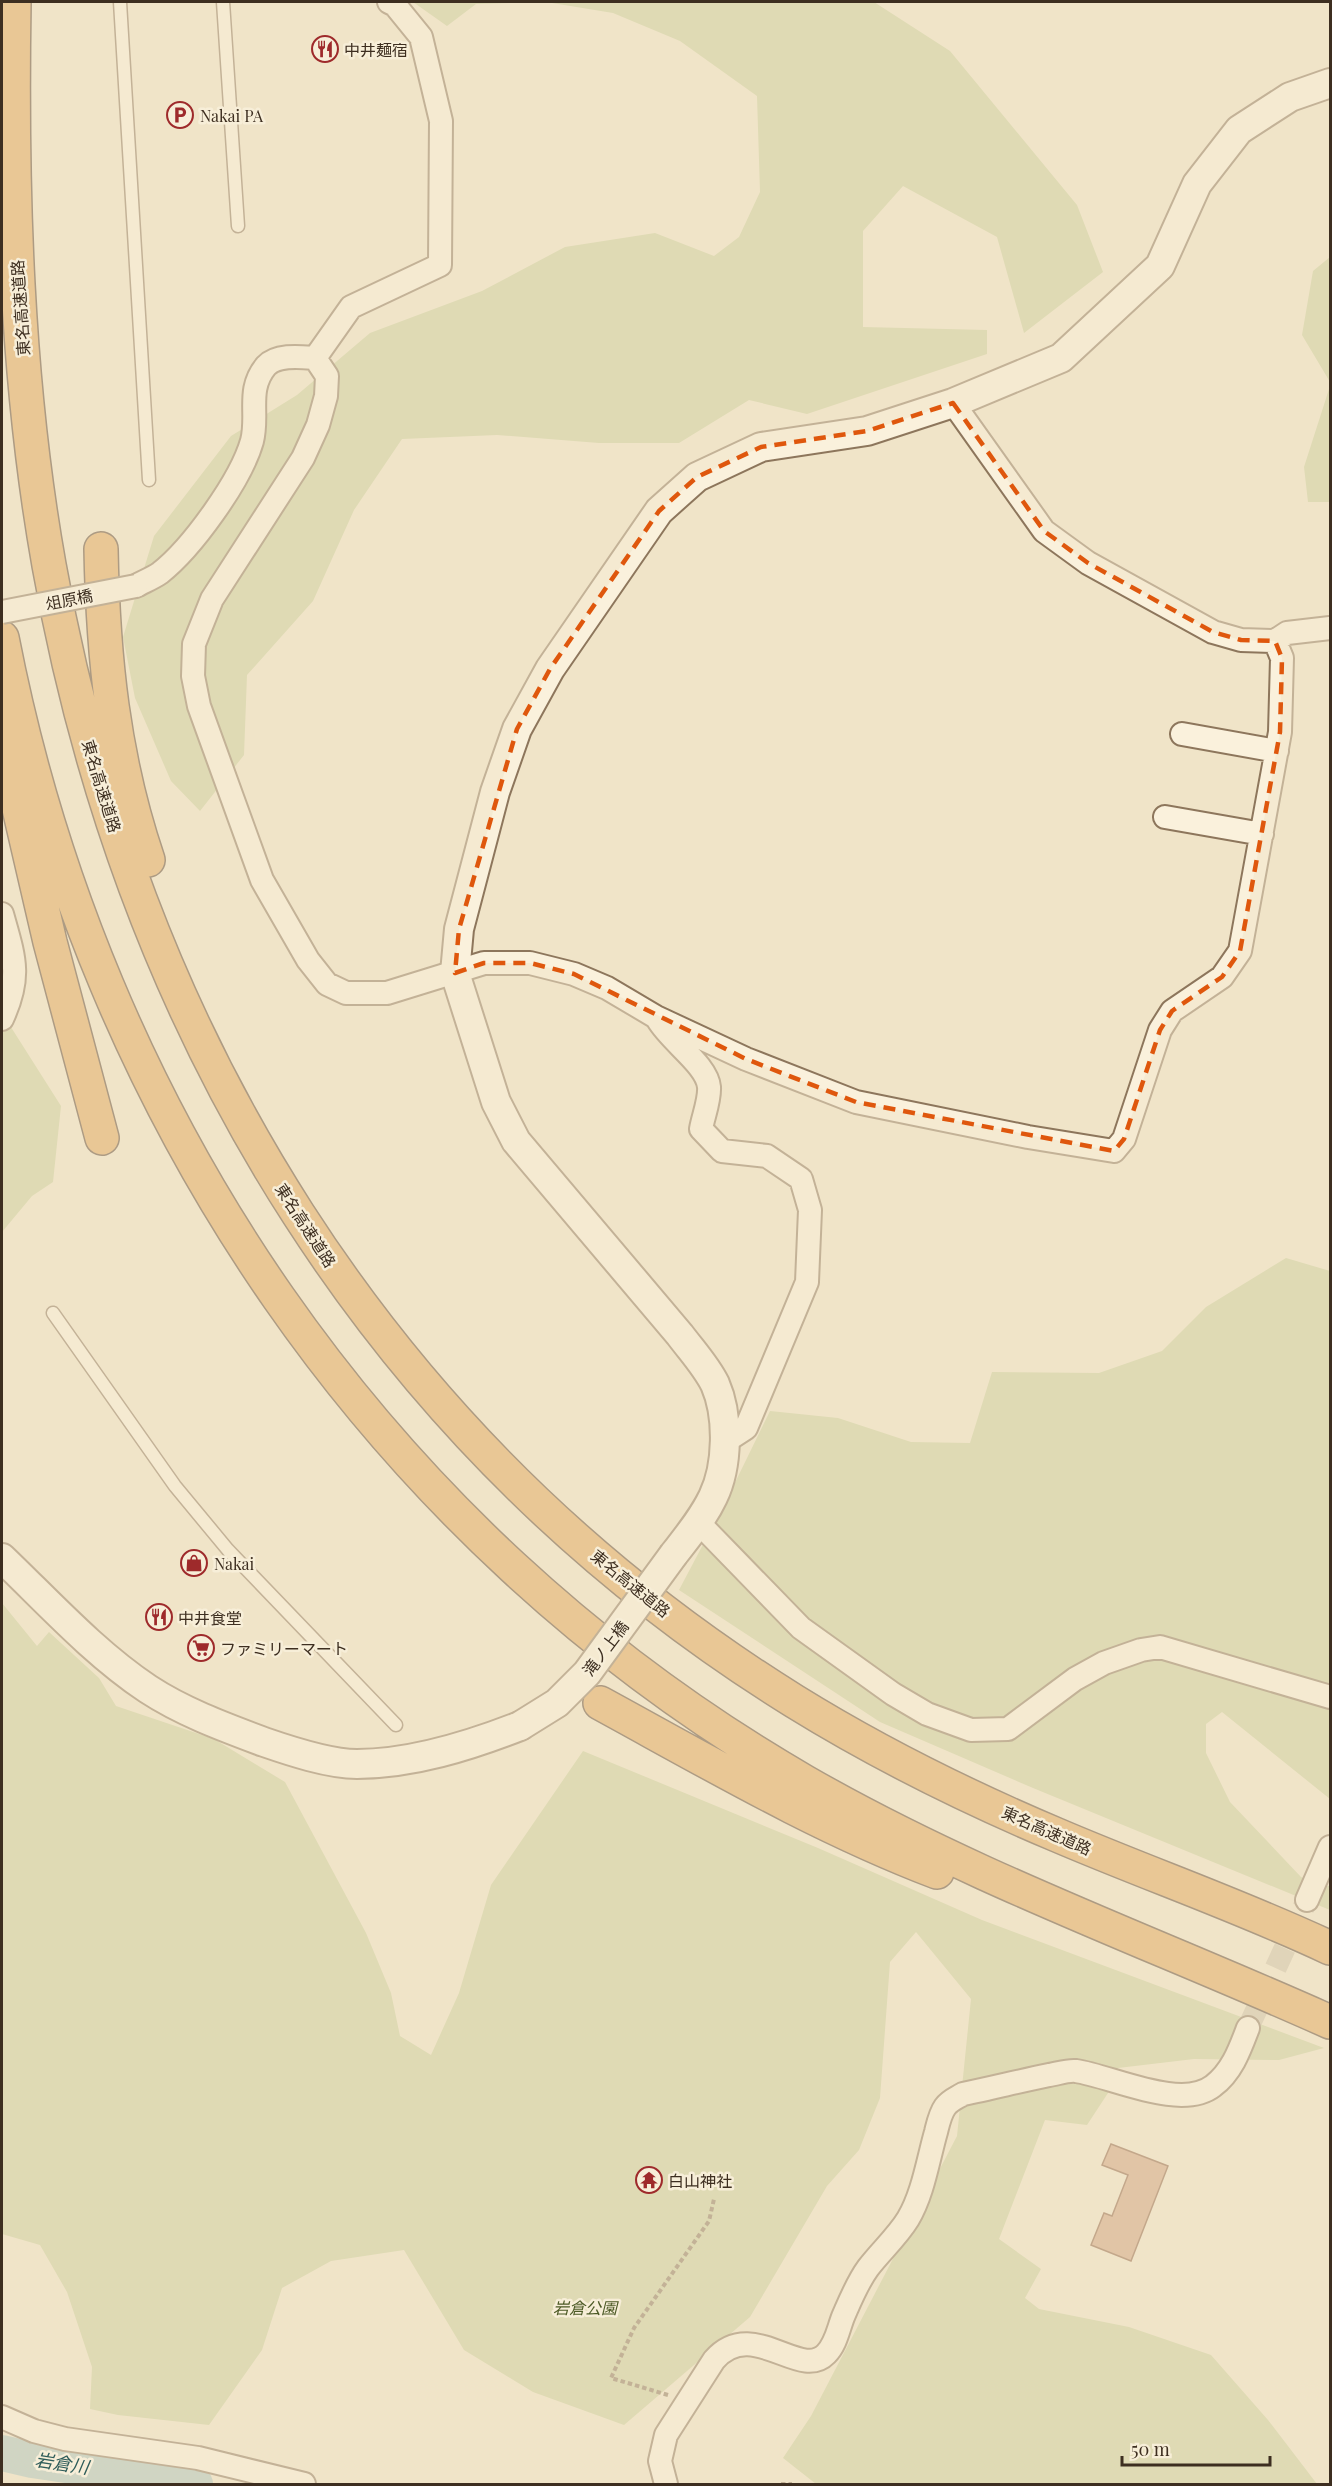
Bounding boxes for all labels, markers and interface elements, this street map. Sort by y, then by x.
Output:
restaurant icon: 中井麺宿 [310,34,340,64]
place label: 中井麺宿 [344,39,408,60]
parking icon: Nakai PA [165,100,195,130]
place label: Nakai PA [200,105,264,126]
street label: 東名高速道路 [6,259,34,357]
street label: 俎原橋 [43,584,95,614]
street label: 東名高速道路 [78,737,126,835]
street label: 東名高速道路 [271,1179,341,1271]
street label: 東名高速道路 [587,1545,675,1621]
shop icon: Nakai [179,1548,209,1578]
place label: Nakai [214,1553,255,1574]
restaurant icon: 中井食堂 [144,1602,174,1632]
place label: 中井食堂 [178,1607,242,1628]
street label: 滝ノ上橋 [577,1616,633,1680]
supermarket icon: ファミリーマート [186,1633,216,1663]
place label: ファミリーマート [220,1638,348,1659]
street label: 東名高速道路 [999,1801,1095,1859]
temple icon: 白山神社 [634,2165,664,2195]
place label: 白山神社 [668,2170,732,2191]
park label: 岩倉公園 [553,2297,619,2318]
scale bar [1122,2429,1270,2467]
text: 50 m [1131,2437,1170,2461]
water label: 岩倉川 [33,2447,93,2479]

